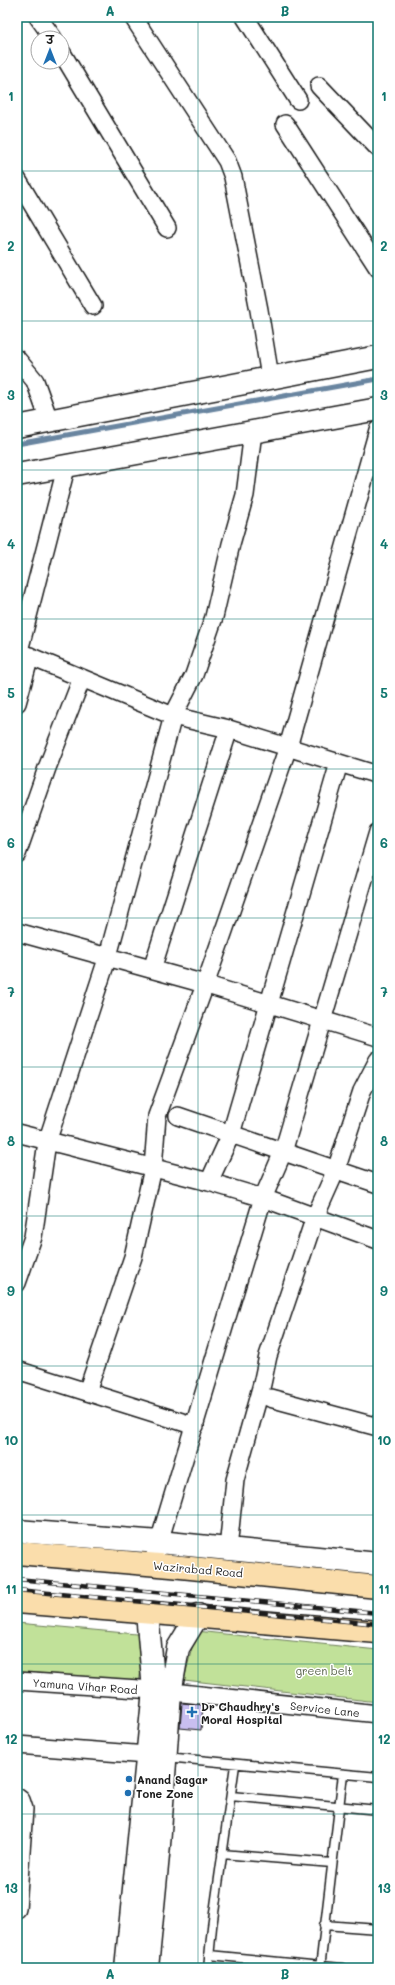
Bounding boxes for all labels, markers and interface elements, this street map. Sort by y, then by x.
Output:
text: A [105,2,115,19]
text: B [281,2,290,19]
north arrow [30,30,70,70]
text: उ [45,32,55,47]
text: 1 [8,87,14,104]
text: 1 [381,87,387,104]
text: 2 [7,237,15,254]
text: 2 [380,237,388,254]
text: 3 [7,386,15,403]
text: 3 [380,386,388,403]
text: 4 [7,535,15,552]
text: 4 [380,535,388,552]
text: 5 [7,684,15,701]
text: 5 [380,684,388,701]
text: 6 [7,834,15,851]
text: 6 [380,834,388,851]
text: 7 [7,983,15,1000]
text: 7 [380,983,388,1000]
text: 8 [7,1132,15,1149]
text: 8 [380,1132,388,1149]
text: 9 [7,1282,15,1299]
text: 9 [380,1282,388,1299]
text: 10 [4,1431,18,1448]
text: 10 [377,1431,391,1448]
street label: Wazirabad Road [152,1558,244,1580]
text: 11 [5,1580,17,1597]
text: 11 [378,1580,390,1597]
park label: green belt [296,1663,352,1678]
street label: Yamuna Vihar Road [32,1675,138,1697]
street label: Service Lane [289,1698,361,1720]
place label: Dr Chaudhry's Moral Hospital [201,1699,282,1727]
marker: Dr Chaudhry's Moral Hospital [186,1706,198,1718]
text: 12 [4,1730,18,1747]
text: 12 [377,1730,391,1747]
place label: Anand Sagar [137,1772,208,1787]
marker: Anand Sagar [124,1774,134,1784]
place label: Tone Zone [136,1786,194,1801]
marker: Tone Zone [123,1788,133,1798]
text: 13 [4,1879,18,1896]
text: 13 [377,1879,391,1896]
text: A [105,1965,115,1982]
text: B [281,1965,290,1982]

